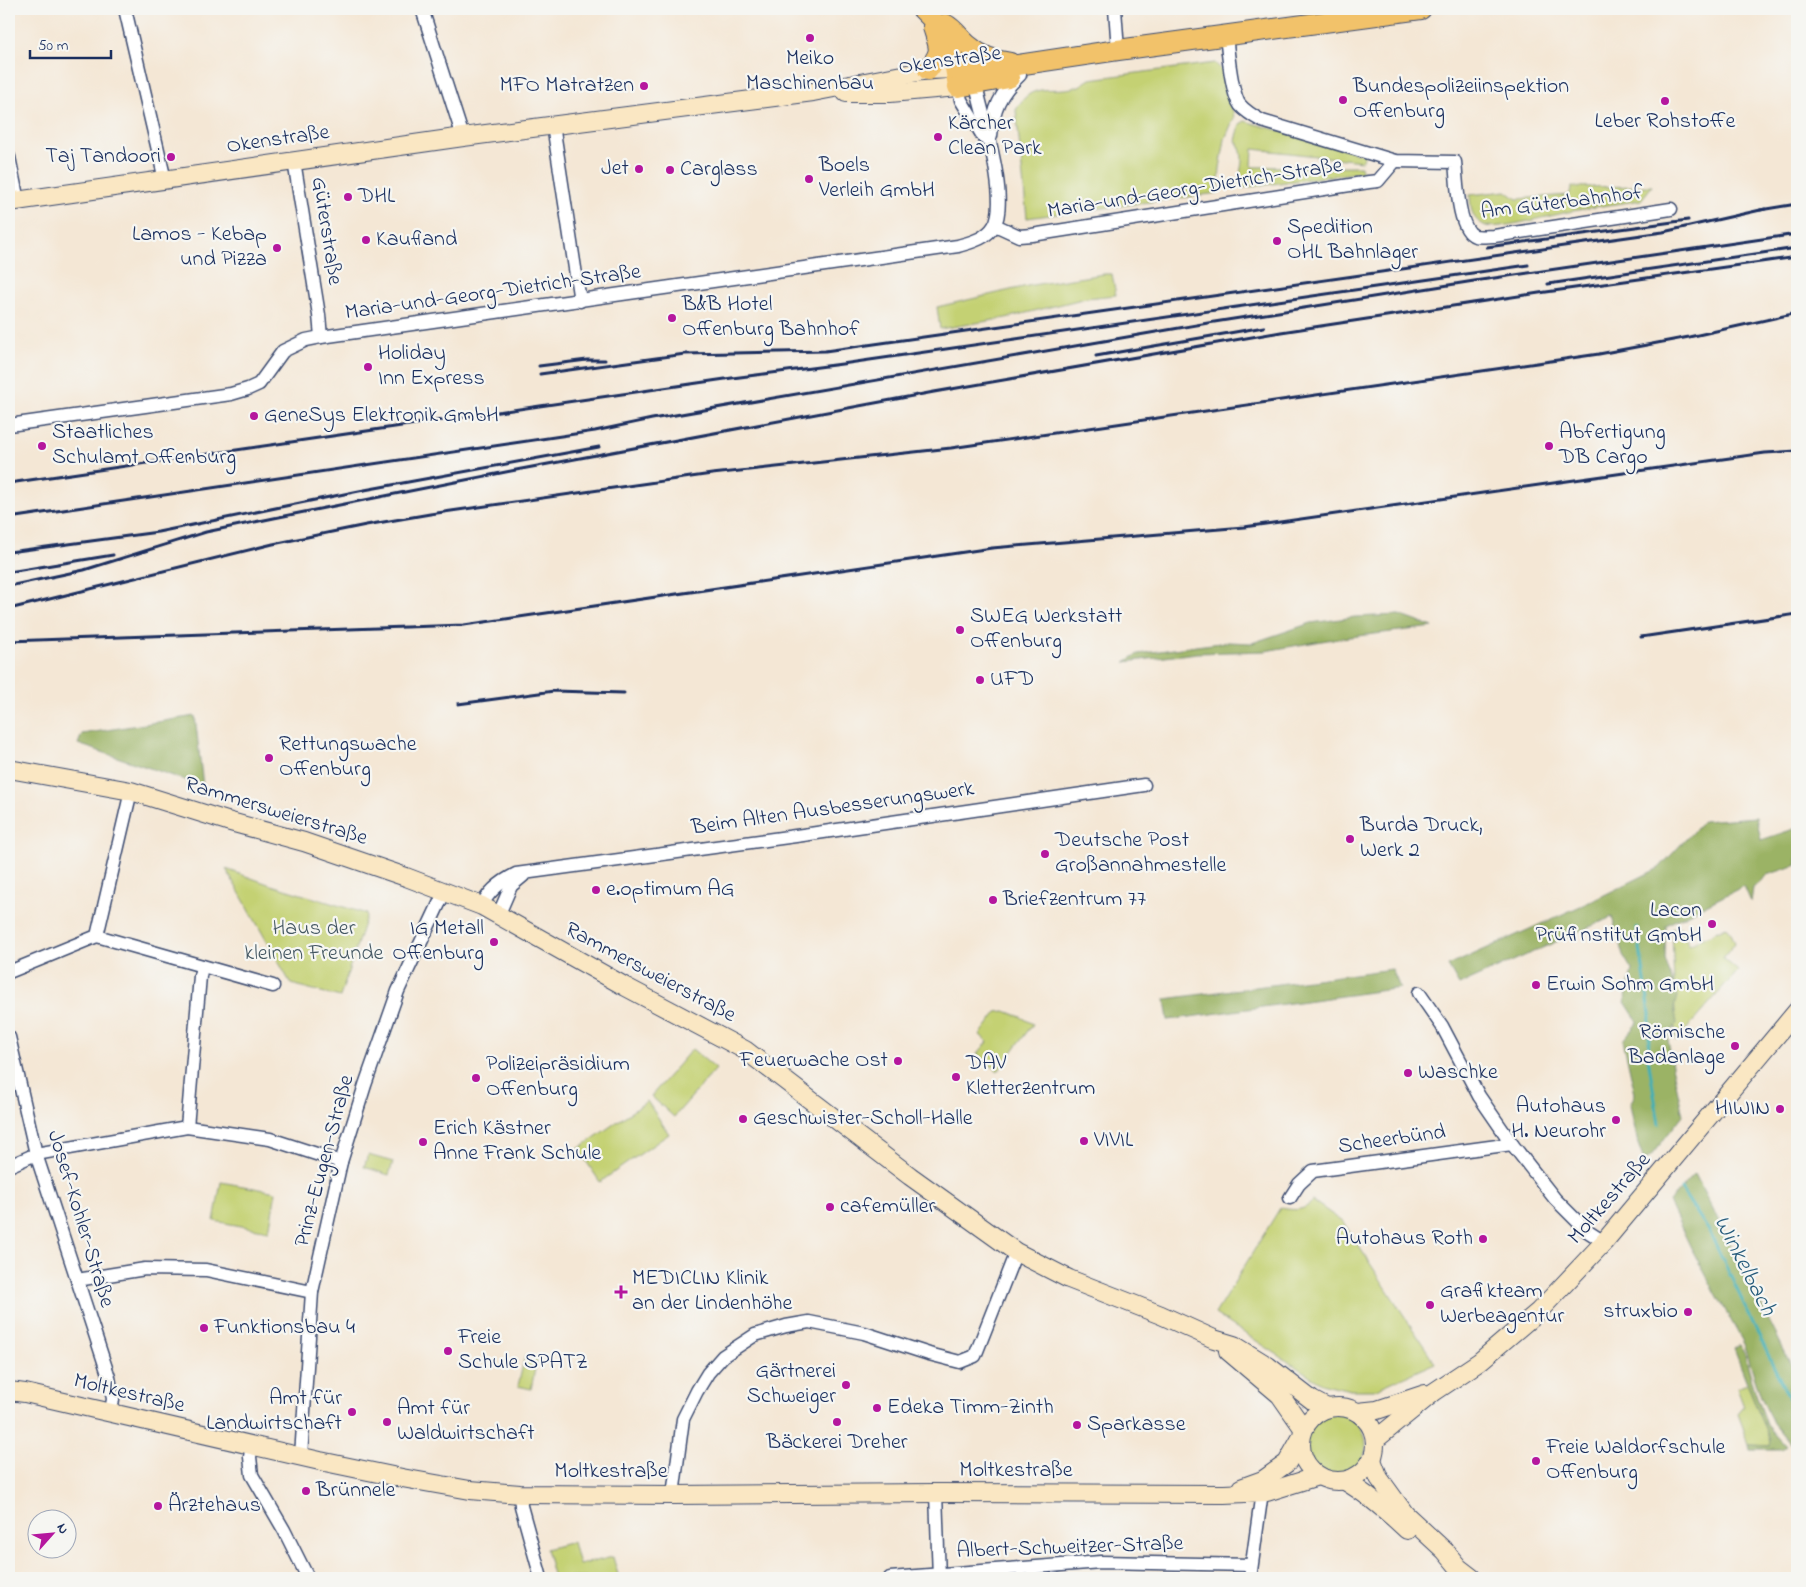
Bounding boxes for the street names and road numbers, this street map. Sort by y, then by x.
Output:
street label: Okenstraße [897,38,1004,84]
street label: Okenstraße [225,117,332,163]
street label: Maria-und-Georg-Dietrich-Straße [1045,150,1345,229]
street label: Güterstraße [302,175,350,287]
street label: Am Güterbahnhof [1479,177,1646,229]
street label: Maria-und-Georg-Dietrich-Straße [343,256,643,331]
street label: Rammersweierstraße [181,769,371,855]
street label: Beim Alten Ausbesserungswerk [689,773,977,846]
street label: Rammersweierstraße [559,914,741,1032]
street label: Prinz-Eugen-Straße [287,1071,364,1251]
street label: Scheerbünd [1336,1117,1448,1163]
street label: Josef-Kohler-Straße [38,1126,122,1312]
street label: Moltkestraße [1561,1146,1659,1252]
street label: Moltkestraße [70,1366,188,1422]
street label: Moltkestraße [959,1455,1073,1487]
street label: Moltkestraße [554,1456,668,1488]
street label: Albert-Schweitzer-Straße [956,1528,1184,1568]

